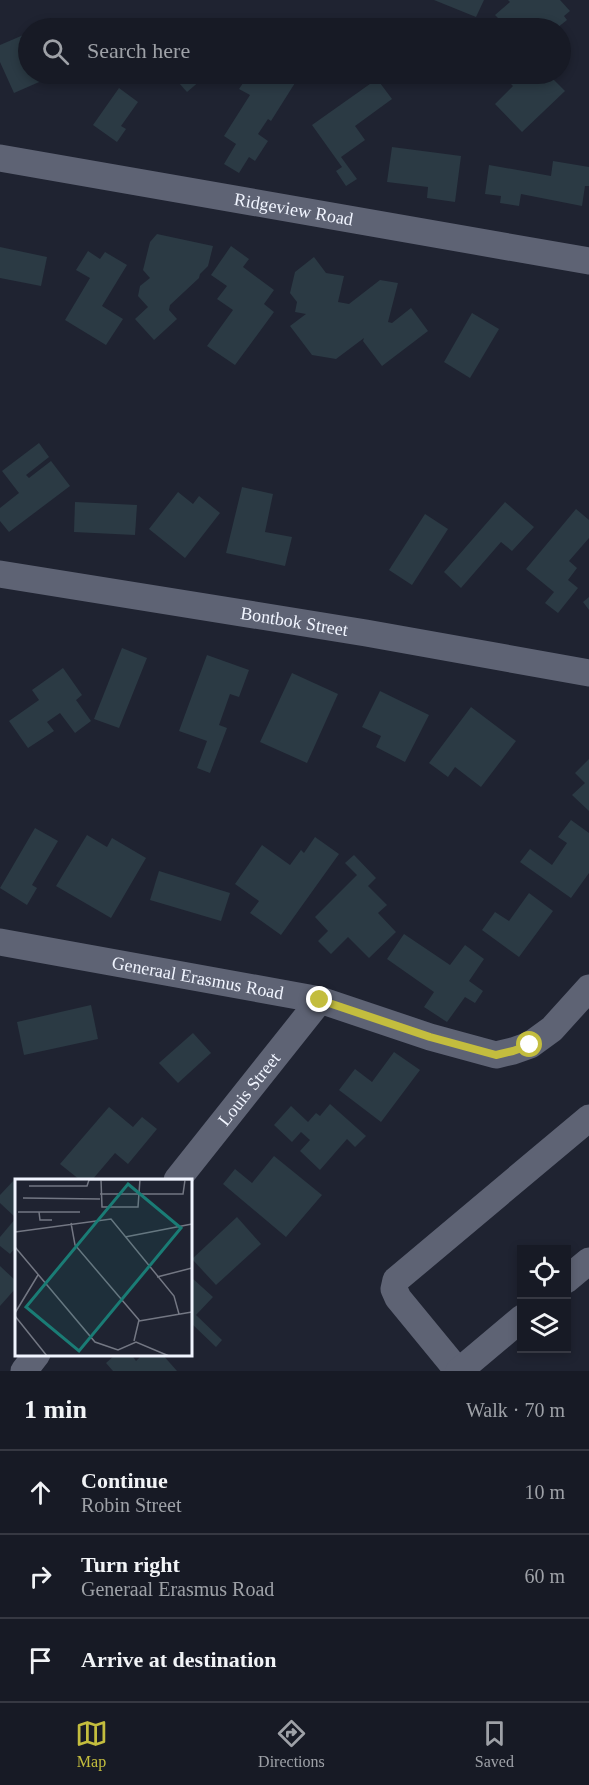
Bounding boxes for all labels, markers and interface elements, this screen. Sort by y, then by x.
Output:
search box [18,18,571,84]
icon: search [39,35,72,68]
text: Search here [87,38,190,63]
street label: Ridgeview Road [232,189,355,230]
street label: Bontbok Street [239,603,349,640]
street label: Generaal Erasmus Road [110,952,285,1003]
route end [306,986,332,1012]
route start [516,1031,542,1057]
street label: Louis Street [214,1049,284,1130]
inset map [15,1179,192,1356]
map controls [517,1245,571,1353]
button: locate [517,1245,571,1299]
button: layers [517,1299,571,1353]
text: 1 min [24,1395,87,1424]
text: Walk · 70 m [466,1399,565,1421]
text: Continue [81,1468,168,1493]
icon: ahead [24,1476,57,1509]
text: 10 m [524,1481,565,1503]
text: Robin Street [81,1494,182,1516]
text: Turn right [81,1552,180,1577]
icon: right [24,1560,57,1593]
text: 60 m [524,1565,565,1587]
text: Generaal Erasmus Road [81,1578,274,1600]
icon: arrive [24,1644,57,1677]
text: Arrive at destination [81,1647,277,1672]
tab: Map [75,1717,108,1771]
tab: Directions [258,1717,325,1771]
tab: Saved [475,1717,514,1771]

